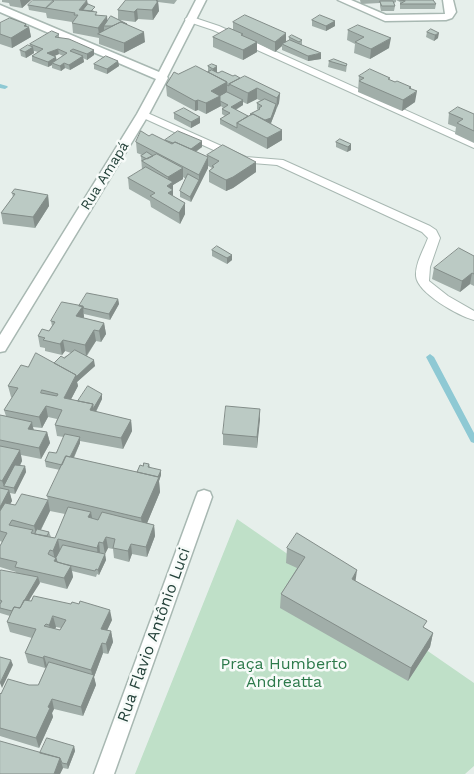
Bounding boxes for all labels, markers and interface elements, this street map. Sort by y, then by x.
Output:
street label: Rua Amapá [77,139,133,213]
street label: Rua Flavio Antônio Luci [113,545,195,725]
park label: Praça Humberto Andreatta [221,654,347,692]

